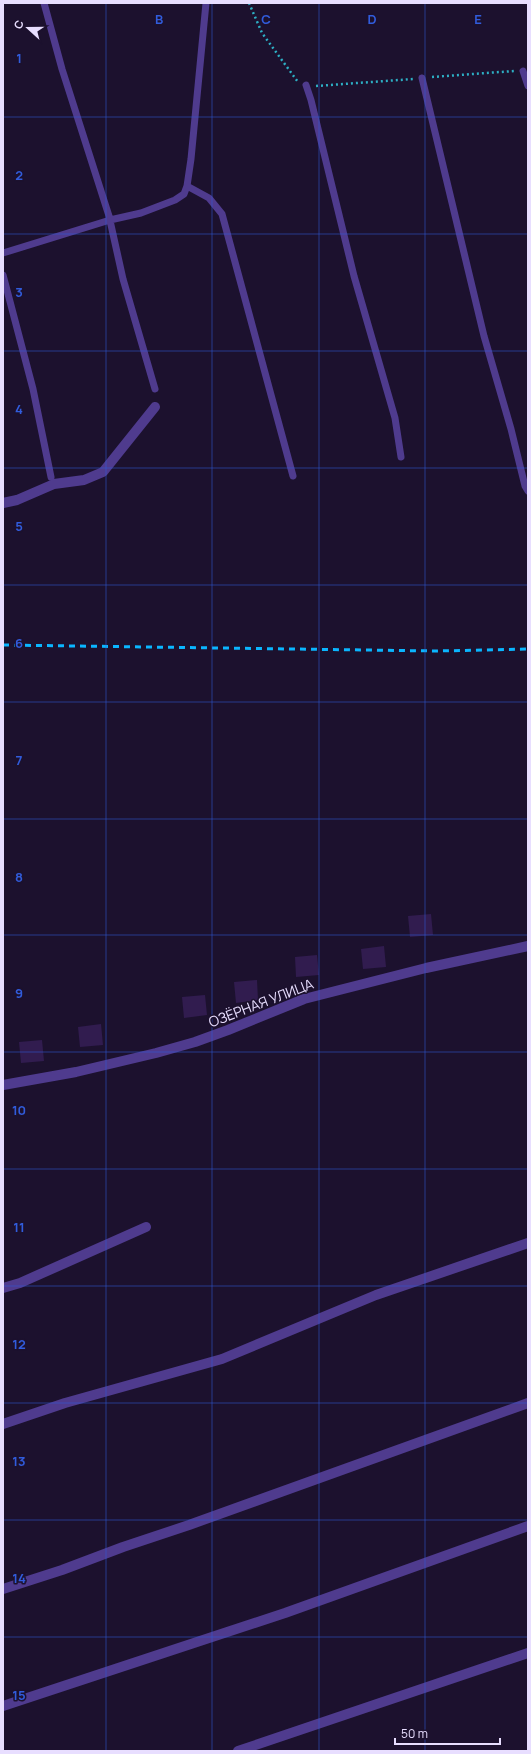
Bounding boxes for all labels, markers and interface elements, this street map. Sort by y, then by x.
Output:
north arrow [8,8,48,48]
text: B [155,10,163,28]
text: C [261,10,271,28]
text: D [367,10,377,28]
text: E [474,10,482,28]
text: С [10,18,27,31]
text: 1 [16,49,22,67]
text: 2 [15,166,23,184]
text: 3 [15,283,23,301]
text: 4 [15,400,23,418]
text: 5 [15,517,23,535]
text: 6 [15,634,23,652]
text: 7 [16,751,23,769]
text: 8 [15,868,23,886]
street label: ОЗЁРНАЯ УЛИЦА [206,974,316,1031]
text: 9 [15,984,23,1002]
text: 10 [12,1101,26,1119]
text: 11 [13,1218,25,1236]
text: 12 [12,1335,26,1353]
text: 13 [12,1452,26,1470]
text: 14 [12,1569,26,1587]
text: 15 [12,1686,26,1704]
scale bar [395,1720,500,1746]
text: 50 m [401,1725,428,1742]

